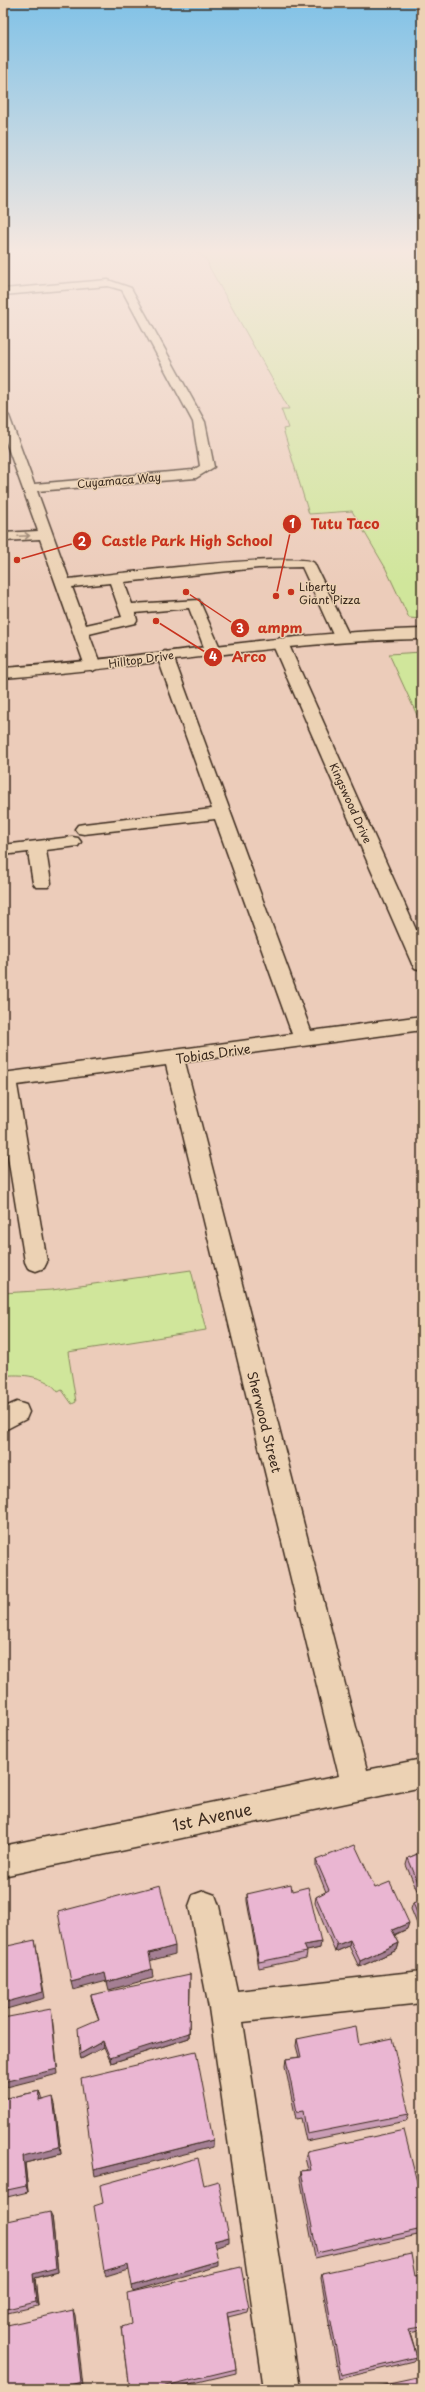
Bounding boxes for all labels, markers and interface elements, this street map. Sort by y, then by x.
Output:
street label: Cuyamaca Way [76,468,162,492]
callout: Tutu Taco [282,511,387,537]
text: Tutu Taco [311,513,379,534]
text: 1 [289,514,295,532]
callout: Castle Park High School [72,528,281,554]
text: Castle Park High School [101,530,273,551]
one-way arrow [17,532,30,539]
text: 2 [78,532,87,550]
place label: Liberty Giant Pizza [299,578,360,608]
marker: Liberty Giant Pizza [286,587,296,597]
callout: ampm [230,615,311,641]
text: ampm [258,617,302,638]
text: 3 [236,619,244,637]
callout: Arco [203,644,274,670]
street label: Hilltop Drive [107,646,175,672]
text: Arco [232,646,266,667]
text: 4 [209,647,217,665]
street label: Kingswood Drive [326,760,376,846]
street label: Tobias Drive [174,1038,252,1068]
street label: Sherwood Street [243,1369,287,1475]
street label: 1st Avenue [170,1796,254,1836]

